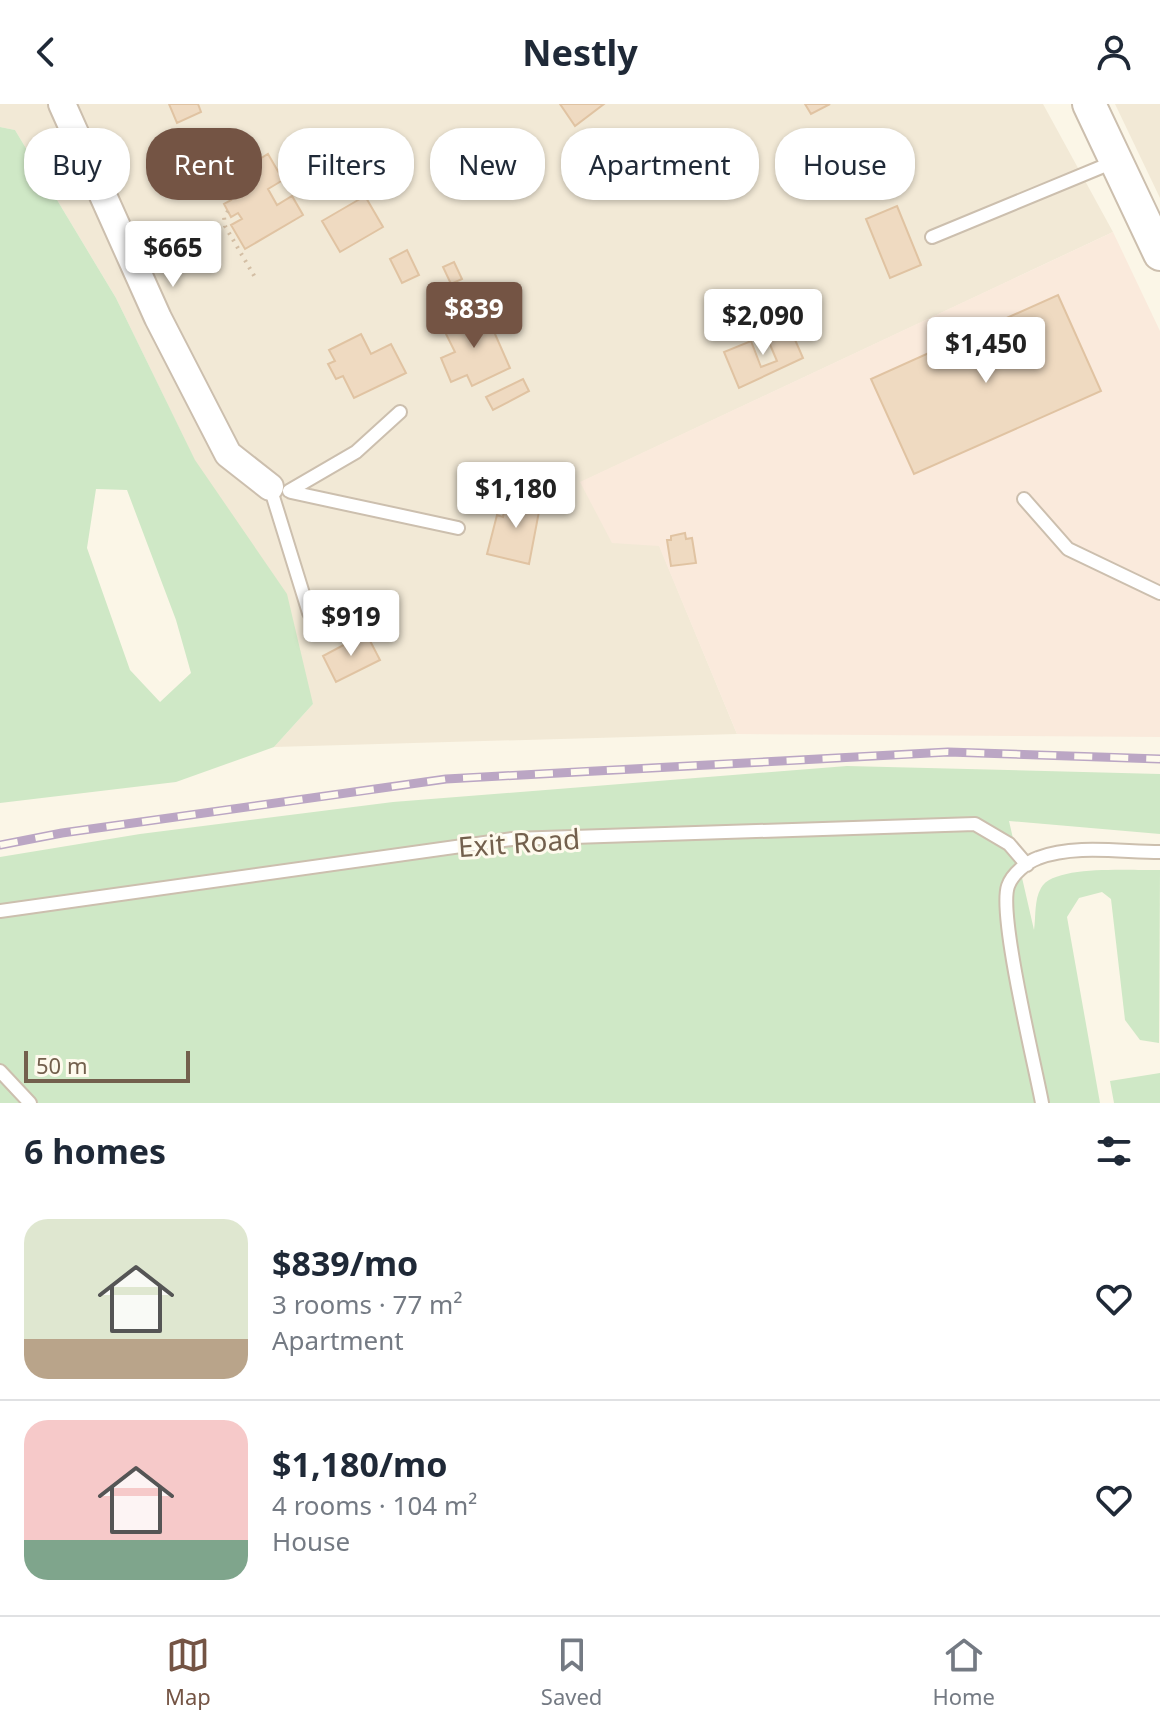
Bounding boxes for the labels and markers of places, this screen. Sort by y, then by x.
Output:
pin: $665 [126,221,220,289]
pin: $839 [427,282,521,350]
pin: $2,090 [698,289,828,357]
pin: $1,450 [921,317,1051,385]
pin: $1,180 [451,462,581,530]
pin: $919 [304,590,398,658]

